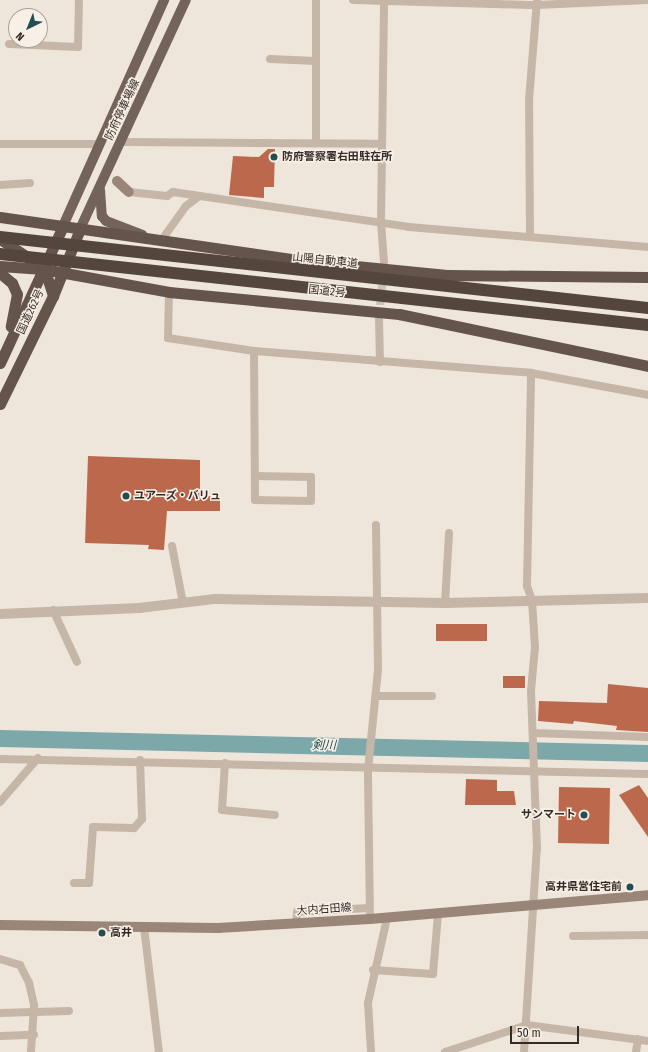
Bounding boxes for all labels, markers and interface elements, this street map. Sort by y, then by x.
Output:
north arrow [8,8,48,48]
text: N [13,29,27,43]
street label: 防府停車場線 [103,77,143,143]
place label: 防府警察署右田駐在所 [282,150,392,164]
marker: 防府警察署右田駐在所 [269,152,279,162]
street label: 山陽自動車道 [291,251,359,271]
street label: 国道2号 [307,283,347,301]
street label: 国道262号 [15,287,47,337]
place label: ユアーズ・バリュ [134,489,221,503]
marker: ユアーズ・バリュ [121,491,131,501]
water label: 剣川 [312,739,336,753]
place label: サンマート [521,808,576,822]
marker: サンマート [579,810,589,820]
place label: 高井県営住宅前 [545,880,622,894]
marker: 高井県営住宅前 [625,882,635,892]
street label: 大内右田線 [296,901,352,919]
place label: 高井 [110,926,132,940]
marker: 高井 [97,928,107,938]
scale bar [512,1018,581,1044]
text: 50 m [517,1026,541,1040]

